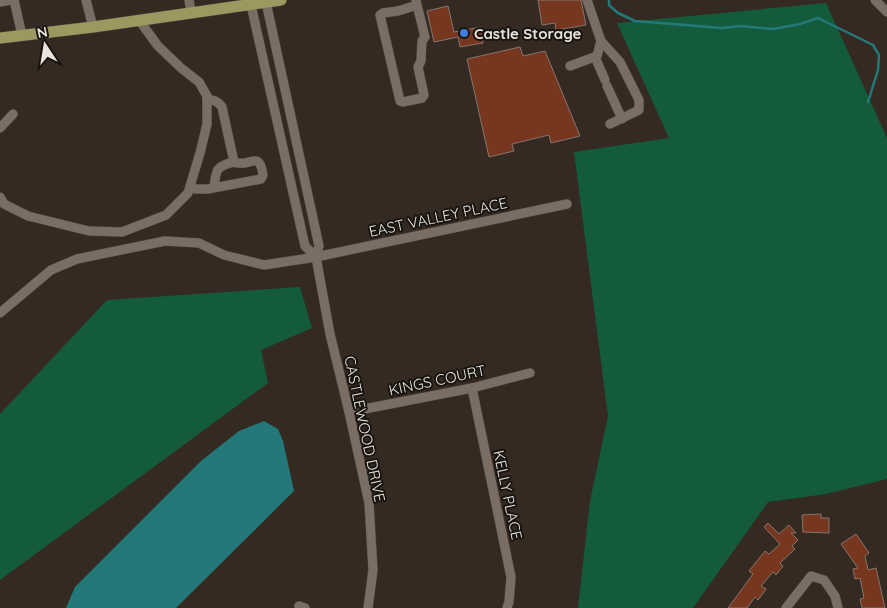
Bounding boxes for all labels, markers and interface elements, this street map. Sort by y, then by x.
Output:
north arrow [20,20,70,70]
text: N [35,22,49,42]
place label: Castle Storage [474,24,582,43]
marker: Castle Storage [458,27,470,39]
street label: EAST VALLEY PLACE [367,193,509,241]
street label: CASTLEWOOD DRIVE [340,354,390,504]
street label: KINGS COURT [387,360,487,400]
street label: KELLY PLACE [489,448,527,542]

